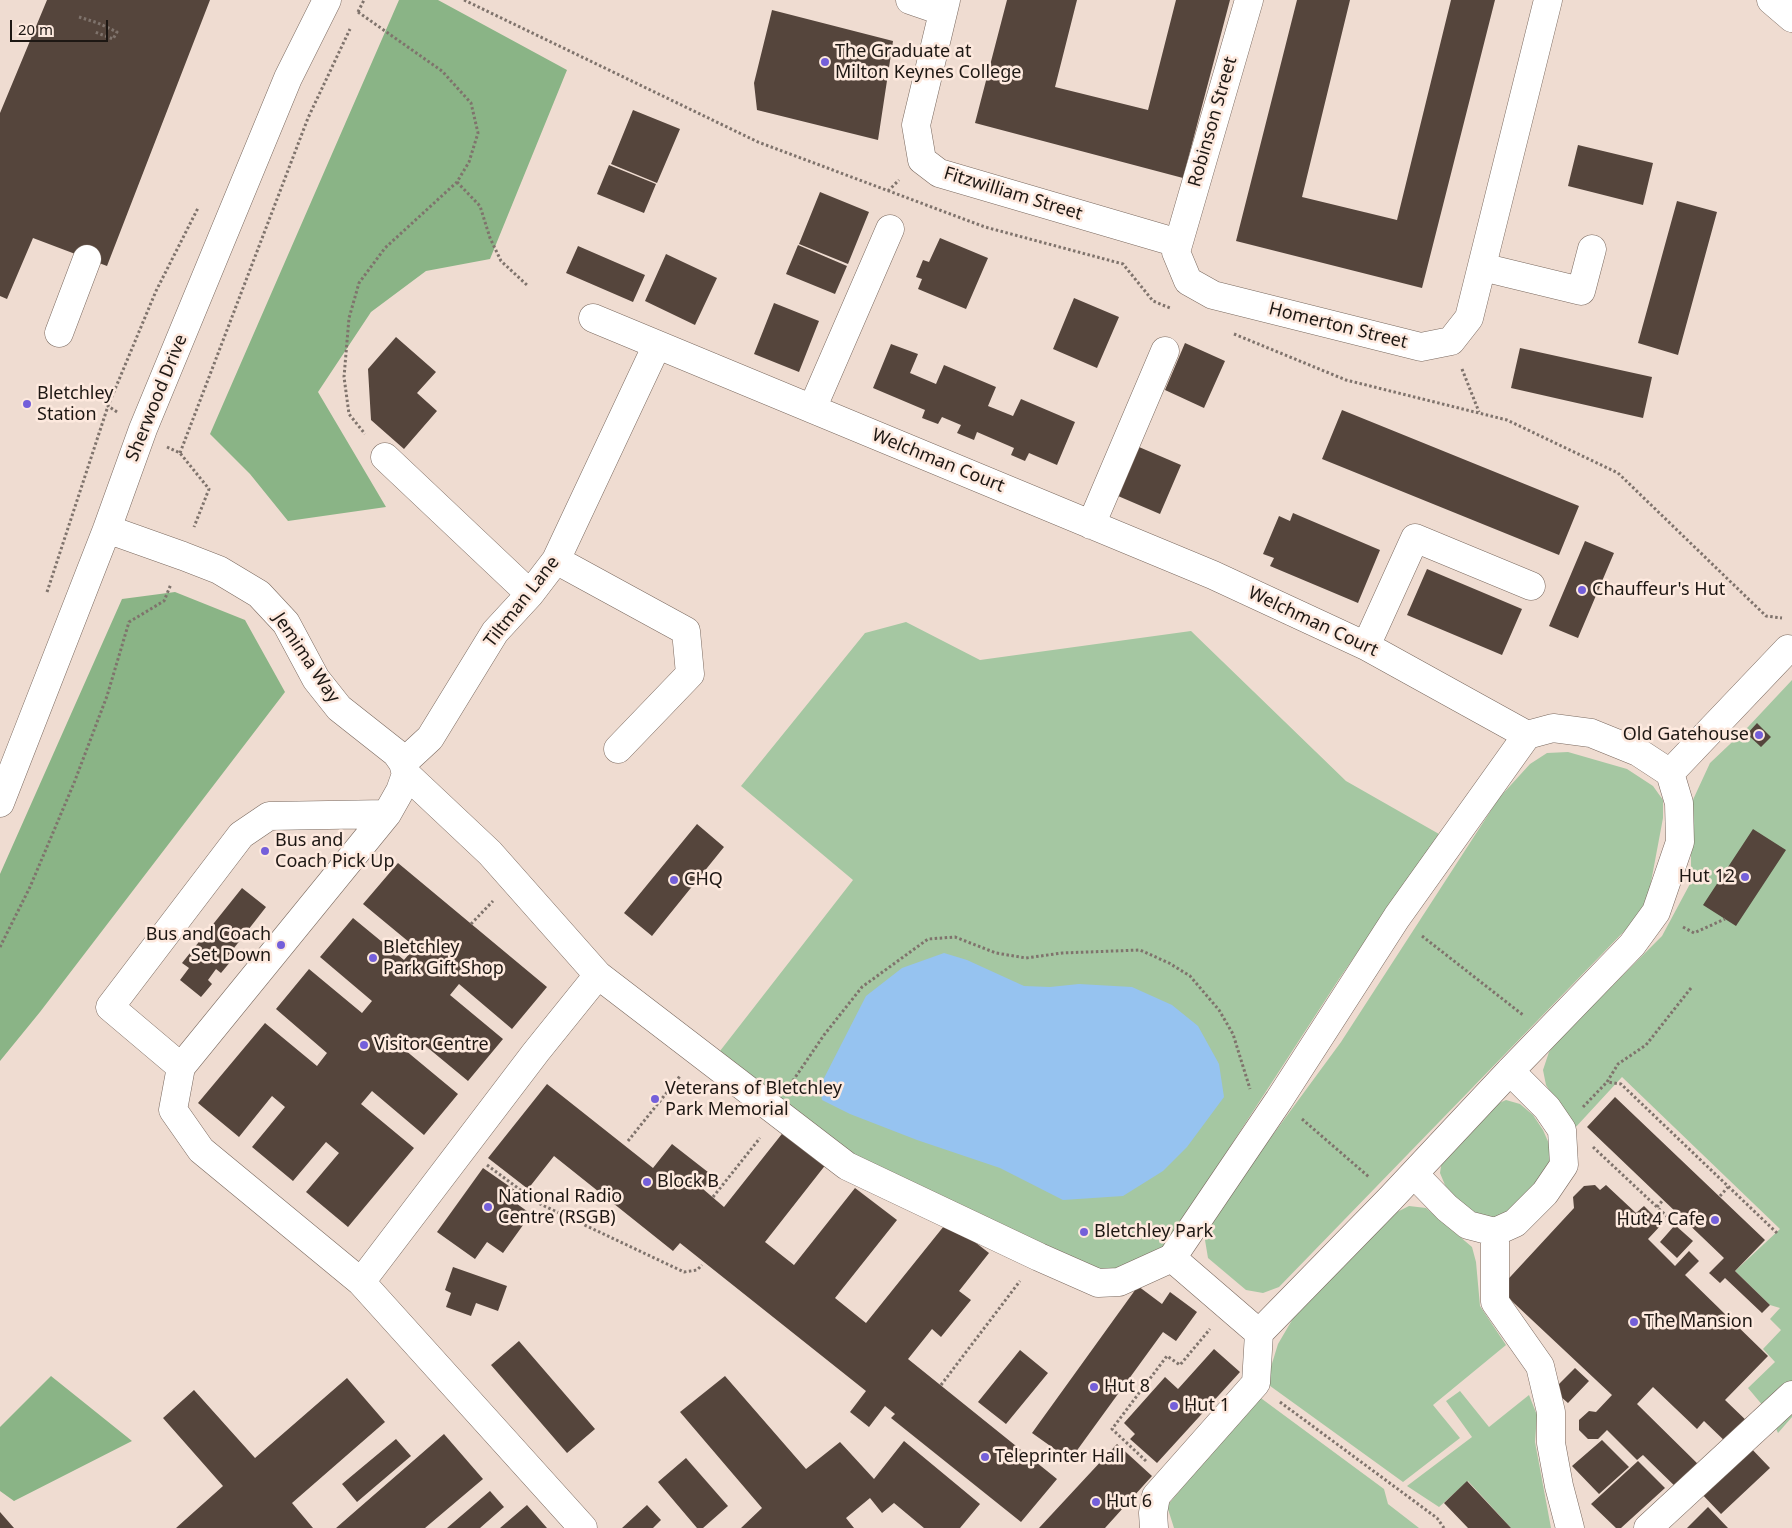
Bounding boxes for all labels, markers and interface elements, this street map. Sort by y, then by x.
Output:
scale bar [12,10,110,42]
text: 20 m [18,19,53,39]
place label: The Graduate at Milton Keynes College [835,41,1021,84]
street label: Robinson Street [1184,54,1242,190]
marker: The Graduate at Milton Keynes College [819,56,831,68]
street label: Fitzwilliam Street [941,163,1085,225]
street label: Homerton Street [1266,298,1410,354]
street label: Sherwood Drive [122,331,192,465]
place label: Bletchley Station [37,383,113,426]
marker: Bletchley Station [21,398,33,410]
street label: Welchman Court [869,425,1007,497]
street label: Tiltman Lane [480,552,564,652]
place label: Chauffeur's Hut [1592,579,1725,601]
street label: Welchman Court [1245,582,1381,662]
marker: Chauffeur's Hut [1576,584,1588,596]
street label: Jemima Way [268,609,344,707]
place label: Old Gatehouse [1623,724,1749,746]
marker: Old Gatehouse [1753,729,1765,741]
place label: Bus and Coach Pick Up [275,830,395,872]
marker: Bus and Coach Pick Up [259,845,271,857]
place label: Hut 12 [1679,866,1735,888]
place label: CHQ [684,869,723,891]
marker: Hut 12 [1739,871,1751,883]
marker: CHQ [668,874,680,886]
place label: Bus and Coach Set Down [146,924,271,966]
place label: Bletchley Park Gift Shop [383,937,504,980]
marker: Bus and Coach Set Down [275,939,287,951]
marker: Bletchley Park Gift Shop [367,952,379,964]
place label: Visitor Centre [374,1034,489,1056]
marker: Visitor Centre [358,1039,370,1051]
place label: Veterans of Bletchley Park Memorial [665,1078,842,1120]
marker: Veterans of Bletchley Park Memorial [649,1093,661,1105]
place label: Block B [657,1171,719,1193]
marker: Block B [641,1176,653,1188]
place label: National Radio Centre (RSGB) [498,1186,622,1228]
marker: National Radio Centre (RSGB) [482,1201,494,1213]
place label: Hut 4 Cafe [1617,1209,1705,1231]
marker: Hut 4 Cafe [1709,1214,1721,1226]
place label: Bletchley Park [1094,1221,1213,1243]
marker: Bletchley Park [1078,1226,1090,1238]
place label: The Mansion [1644,1311,1753,1333]
marker: The Mansion [1628,1316,1640,1328]
place label: Hut 8 [1104,1376,1150,1398]
marker: Hut 8 [1088,1381,1100,1393]
place label: Hut 1 [1184,1395,1230,1417]
marker: Hut 1 [1168,1400,1180,1412]
place label: Teleprinter Hall [995,1446,1124,1468]
marker: Teleprinter Hall [979,1451,991,1463]
place label: Hut 6 [1106,1491,1152,1513]
marker: Hut 6 [1090,1496,1102,1508]

